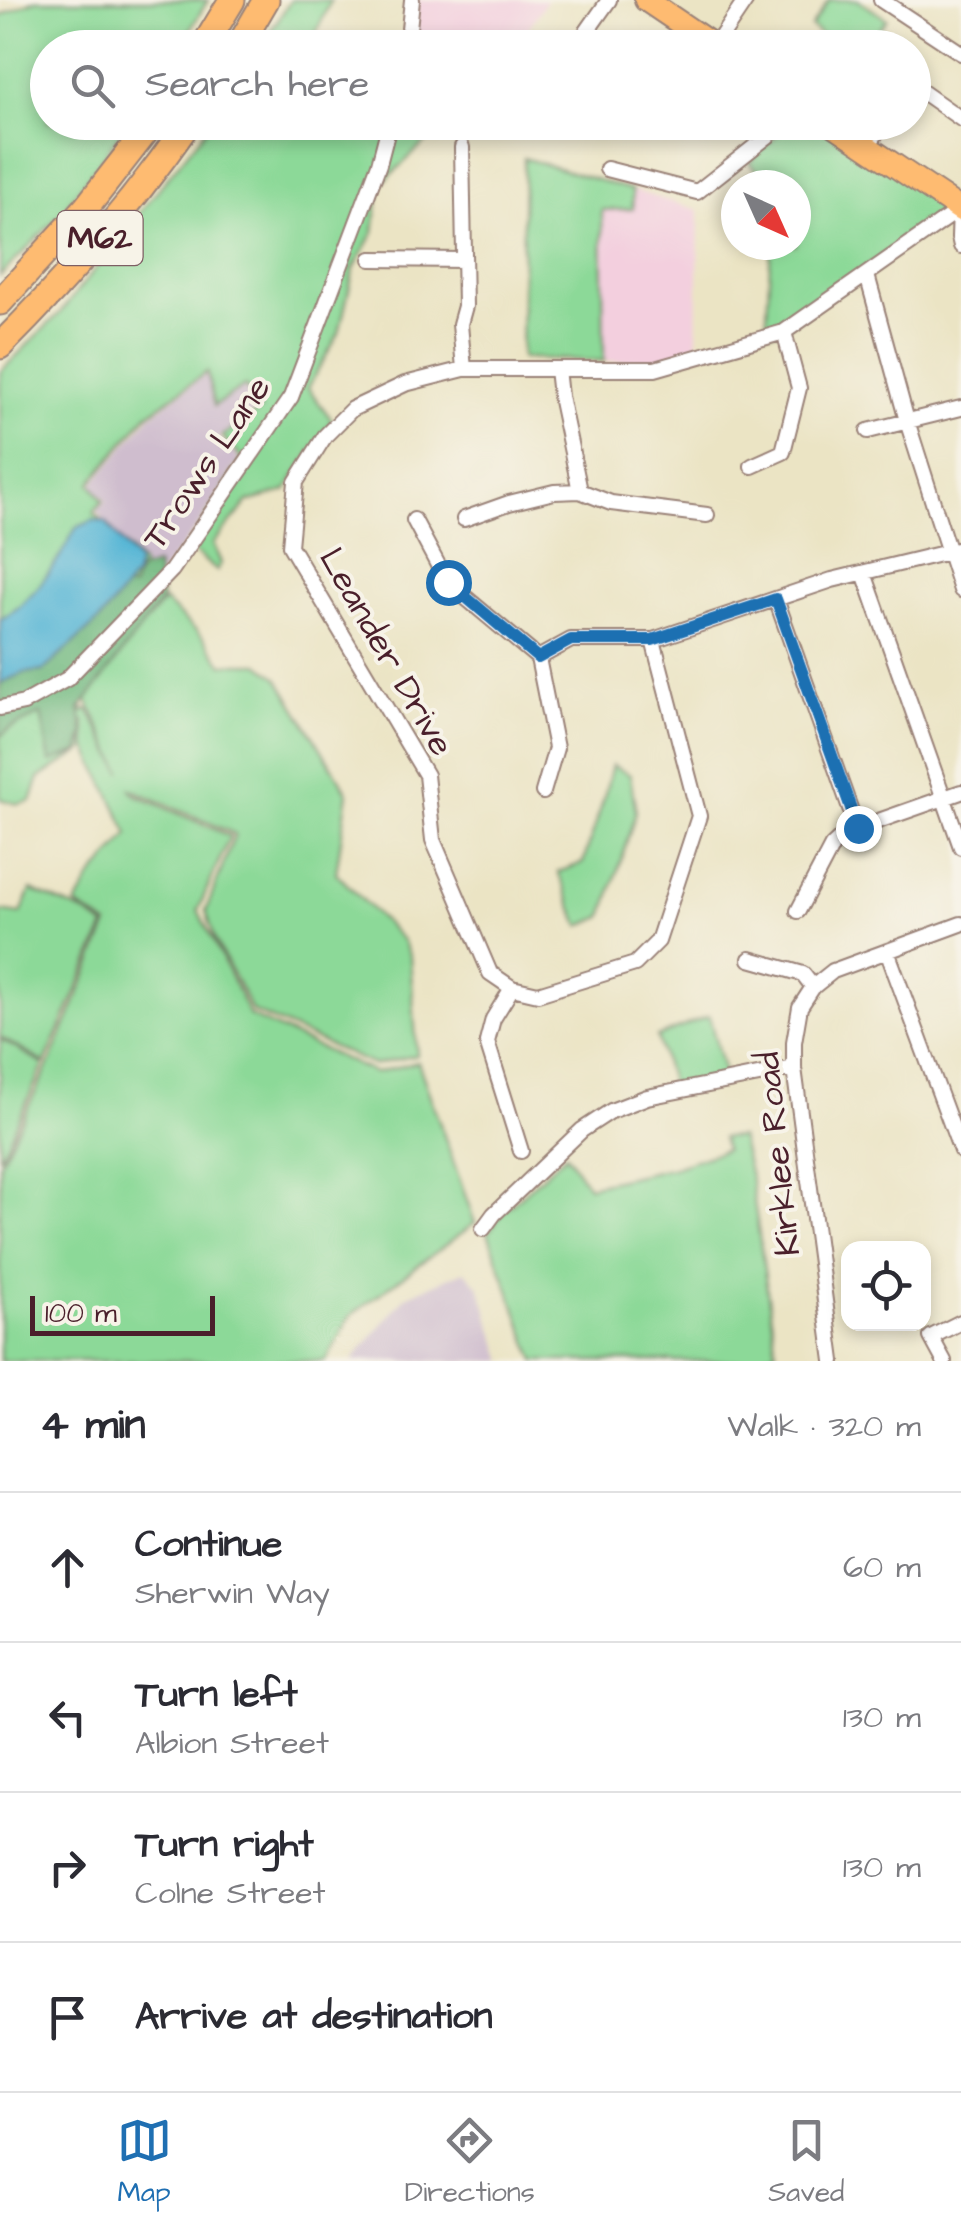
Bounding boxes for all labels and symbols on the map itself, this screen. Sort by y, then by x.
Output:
north arrow [721,170,811,260]
road number: M62 [58,211,142,265]
street label: Trows Lane [131,367,283,559]
street label: Leander Drive [307,539,465,765]
route start [426,560,472,606]
route end [836,806,882,852]
street label: Kirklee Road [743,1049,813,1259]
scale bar [30,1291,215,1336]

